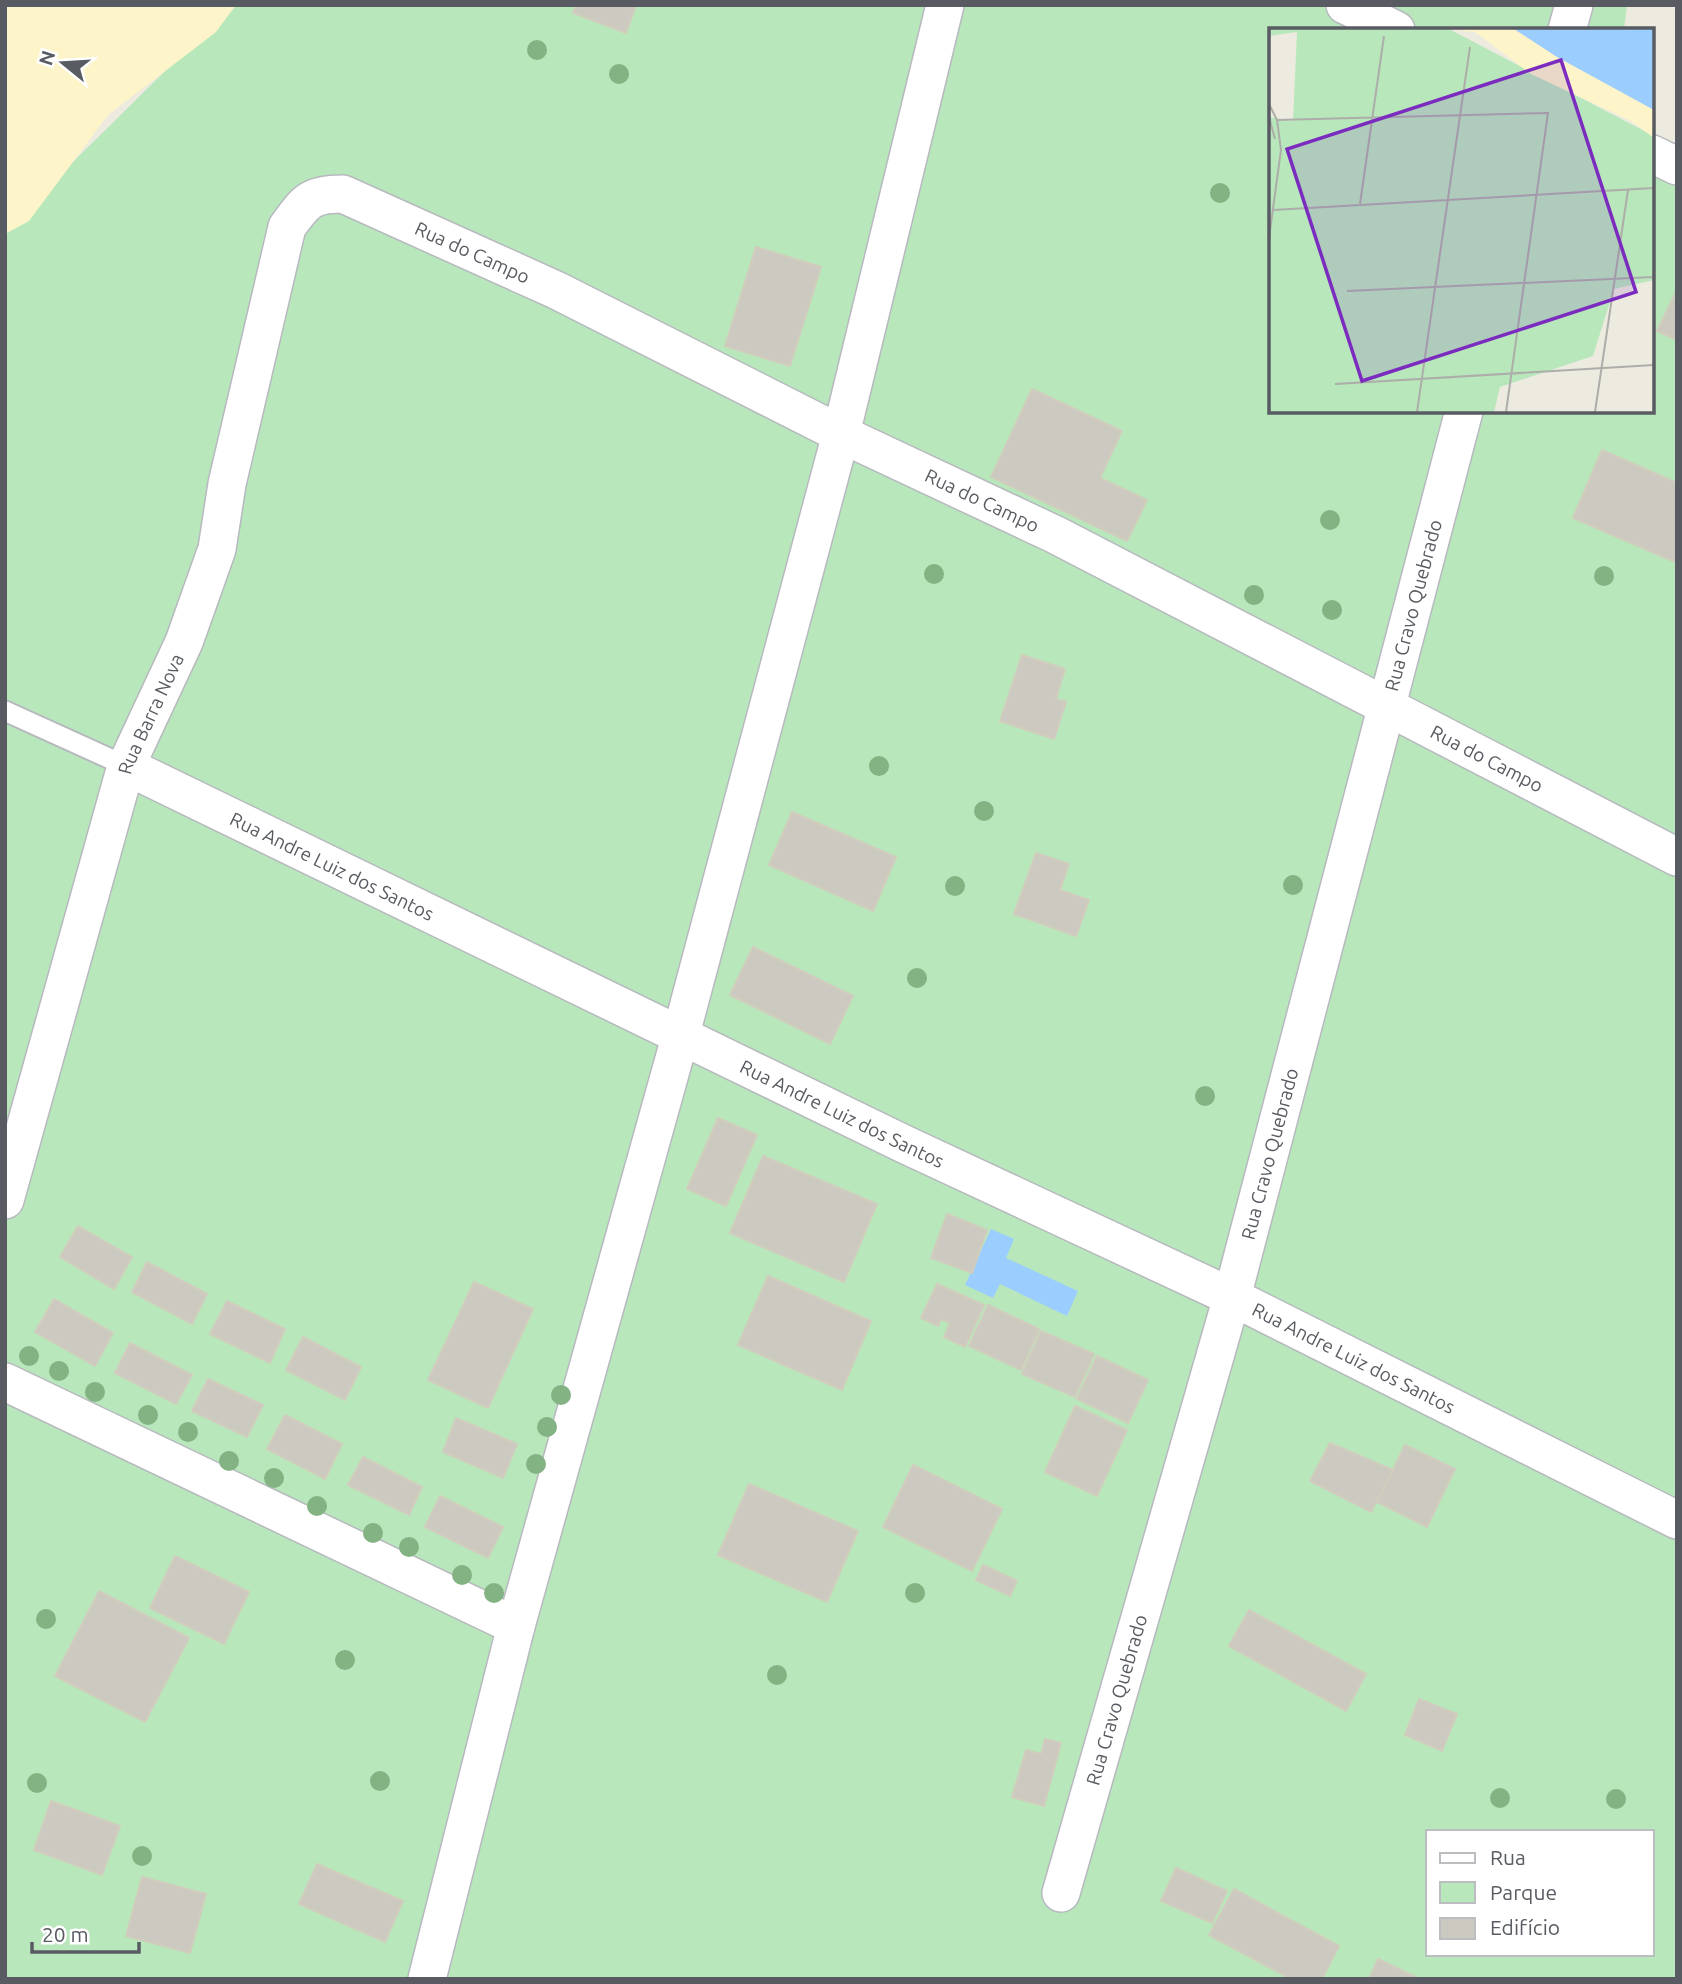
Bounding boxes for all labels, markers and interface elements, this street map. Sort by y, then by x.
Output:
north arrow [28,28,98,98]
inset map [1269,28,1654,413]
text: N [34,48,59,68]
street label: Rua do Campo [412,217,533,288]
street label: Rua do Campo [922,464,1043,537]
street label: Rua Cravo Quebrado [1380,517,1446,694]
street label: Rua Barra Nova [113,650,188,777]
street label: Rua do Campo [1427,720,1547,797]
street label: Rua Andre Luiz dos Santos [227,807,437,925]
street label: Rua Andre Luiz dos Santos [737,1055,948,1172]
street label: Rua Cravo Quebrado [1236,1066,1302,1242]
street label: Rua Andre Luiz dos Santos [1249,1298,1459,1418]
street label: Rua Cravo Quebrado [1082,1612,1151,1788]
legend [1426,1830,1654,1956]
text: Rua [1490,1845,1526,1869]
text: Parque [1490,1880,1557,1904]
scale bar [32,1910,138,1954]
text: Edifício [1490,1915,1560,1939]
text: 20 m [42,1922,89,1946]

